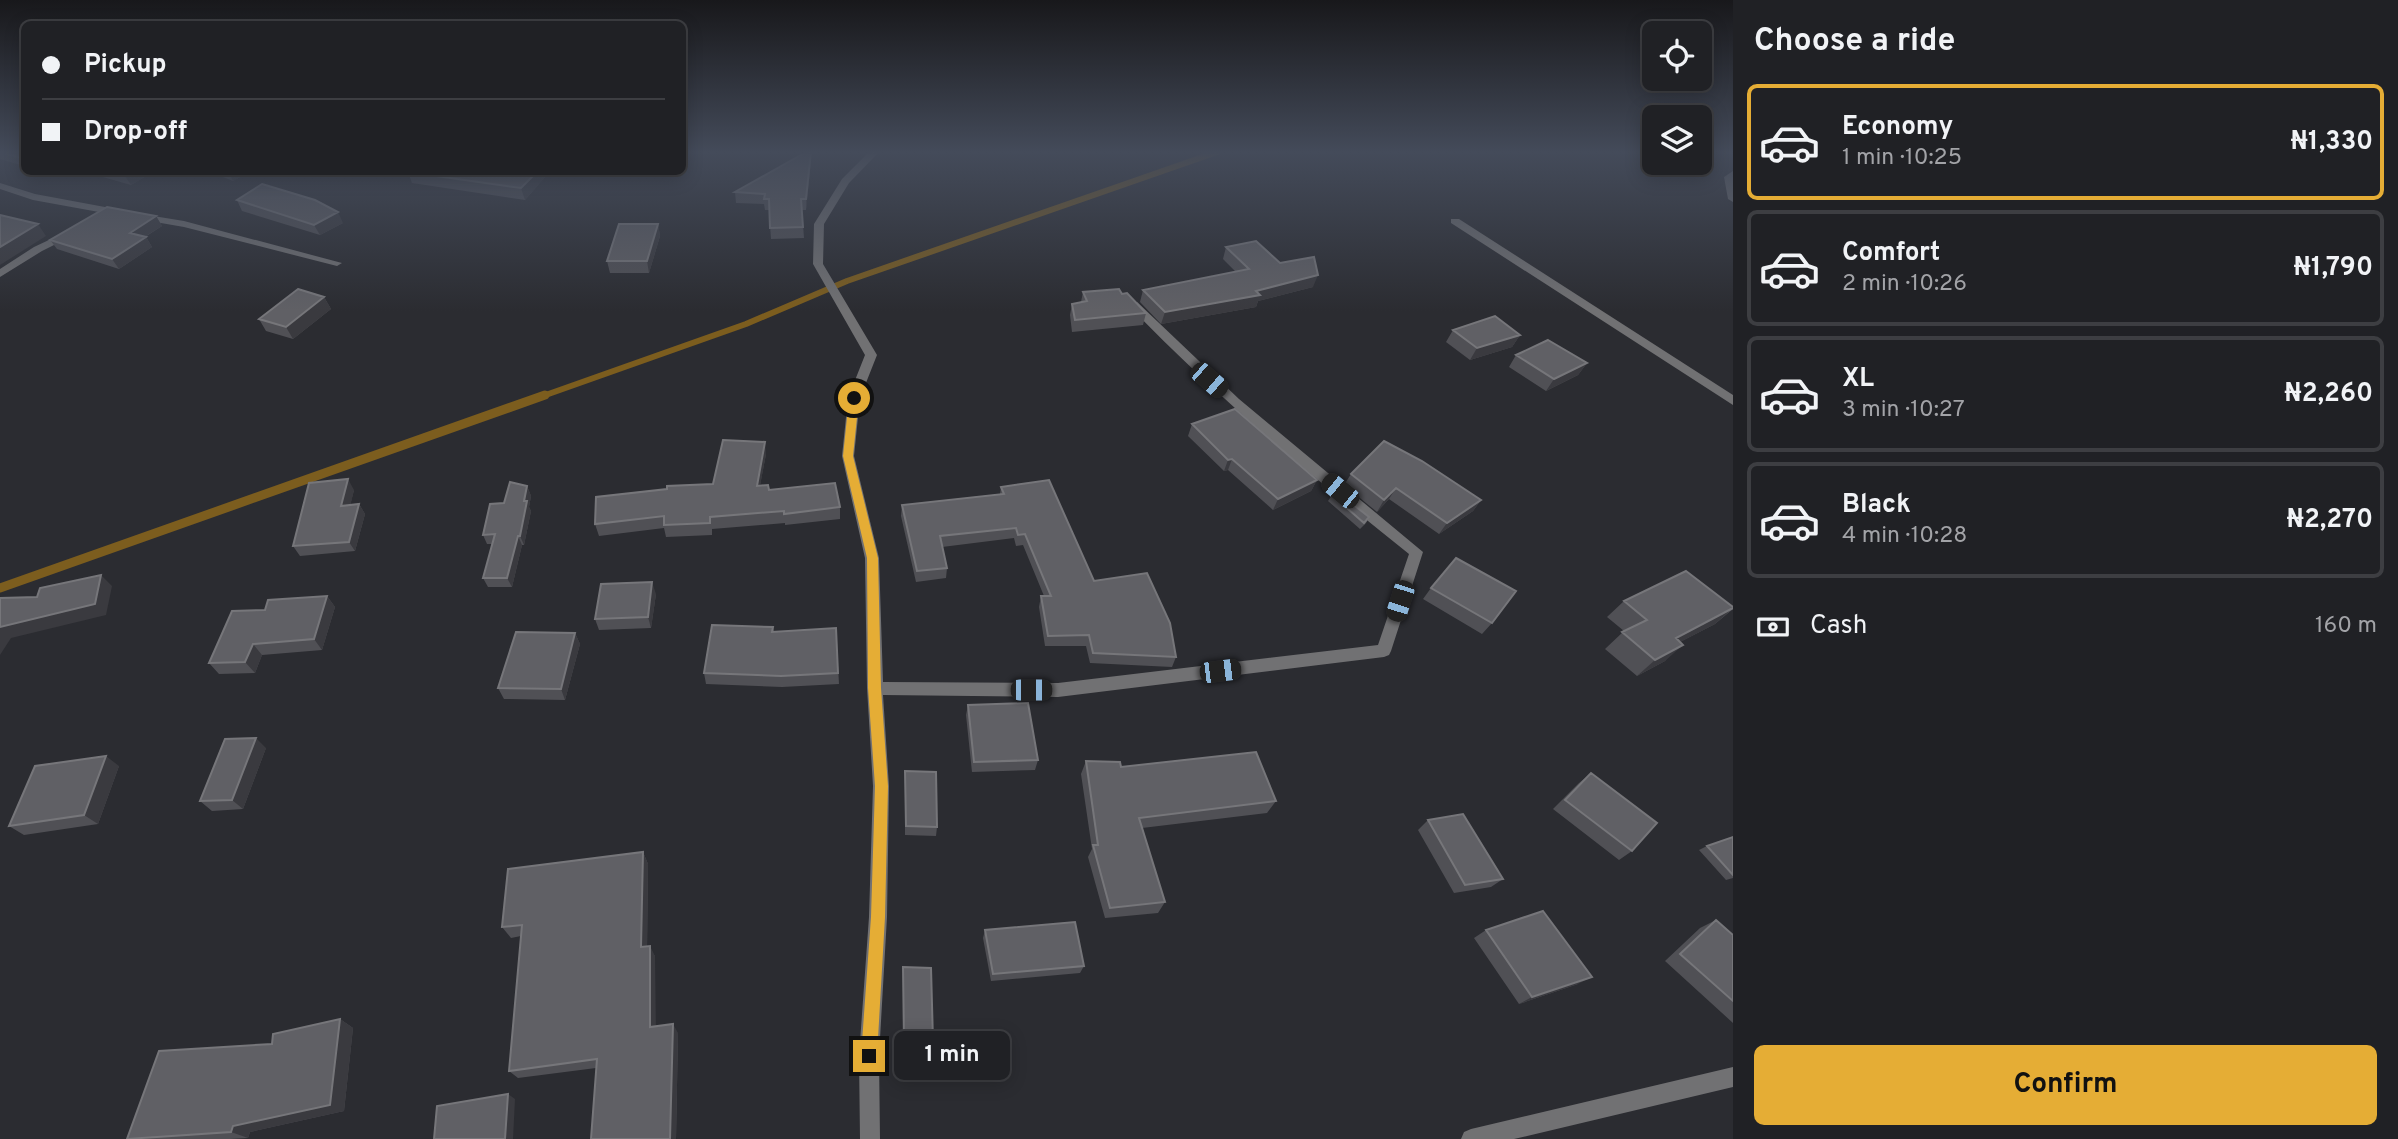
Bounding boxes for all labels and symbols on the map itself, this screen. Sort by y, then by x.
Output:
car [1187,358,1232,402]
route start [838,382,870,414]
car [1318,470,1363,512]
car [1384,578,1417,624]
car [1198,658,1243,684]
car [1011,680,1053,701]
callout: 1 min [894,1032,1009,1080]
route end [853,1040,885,1072]

